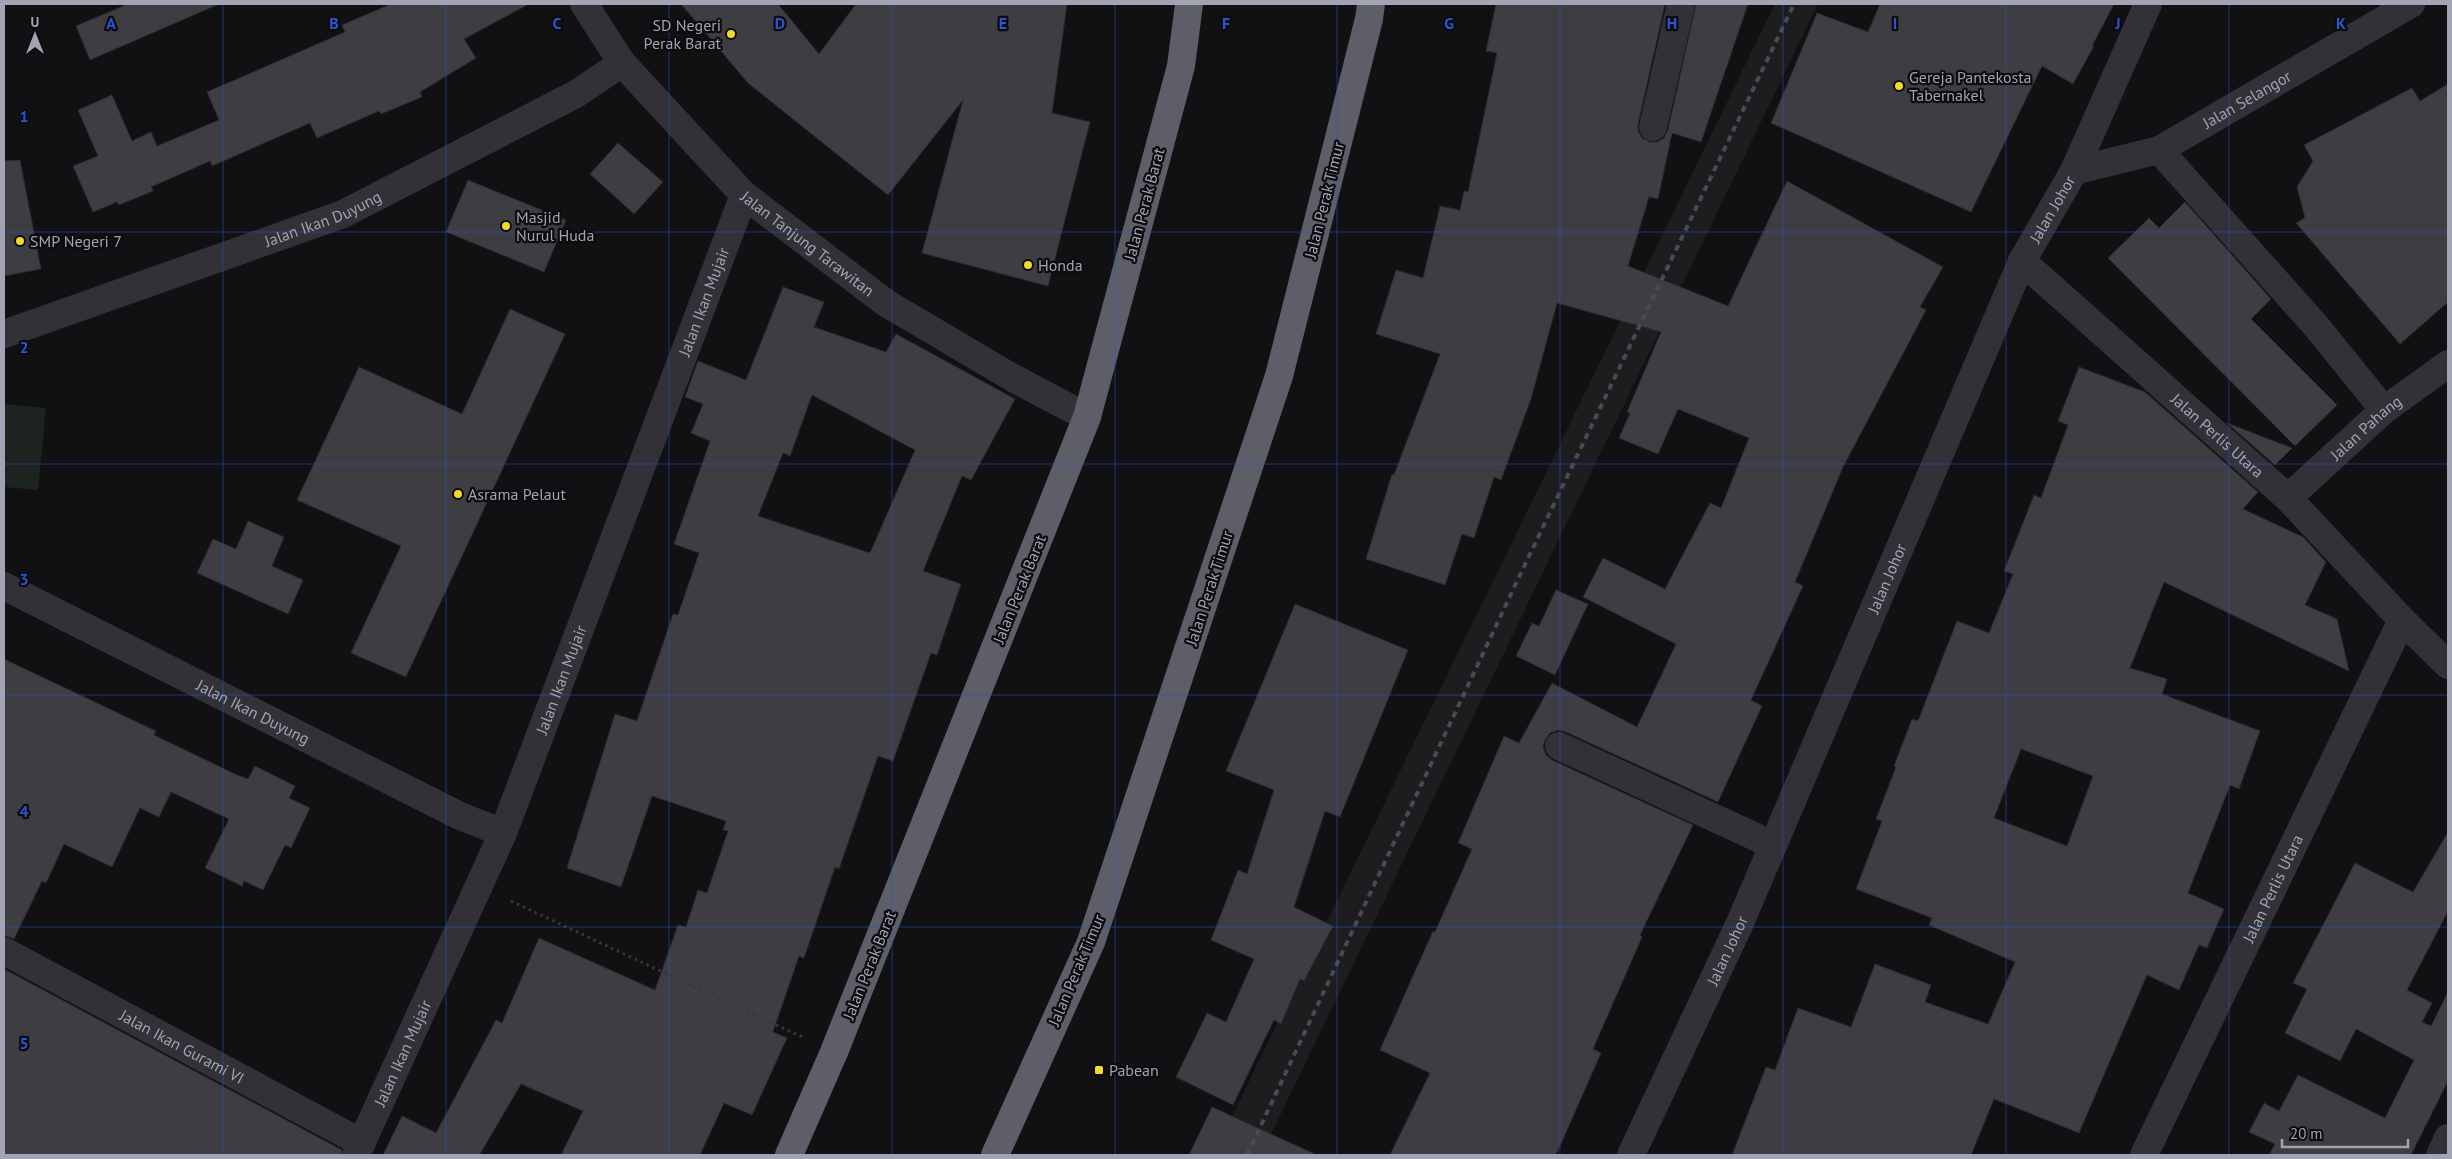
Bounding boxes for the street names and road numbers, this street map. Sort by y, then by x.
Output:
street label: Jalan Selangor [2198,65,2295,133]
street label: Jalan Perak Timur [1300,139,1348,261]
street label: Jalan Perak Barat [1119,145,1169,263]
street label: Jalan Johor [2024,171,2080,247]
street label: Jalan Ikan Duyung [261,186,384,251]
street label: Jalan Tanjung Tarawitan [736,186,878,301]
street label: Jalan Ikan Mujair [674,244,734,360]
street label: Jalan Perlis Utara [2166,388,2268,482]
street label: Jalan Pahang [2325,391,2405,465]
street label: Jalan Perak Timur [1181,528,1237,649]
street label: Jalan Perak Barat [988,531,1050,647]
street label: Jalan Johor [1863,540,1911,617]
street label: Jalan Ikan Mujair [531,622,591,738]
street label: Jalan Ikan Duyung [192,674,313,749]
street label: Jalan Perlis Utara [2238,831,2307,947]
street label: Jalan Perak Barat [838,907,900,1023]
street label: Jalan Perak Timur [1043,911,1109,1030]
street label: Jalan Johor [1702,912,1752,989]
street label: Jalan Ikan Mujair [369,996,436,1110]
street label: Jalan Ikan Gurami VI [115,1005,248,1088]

